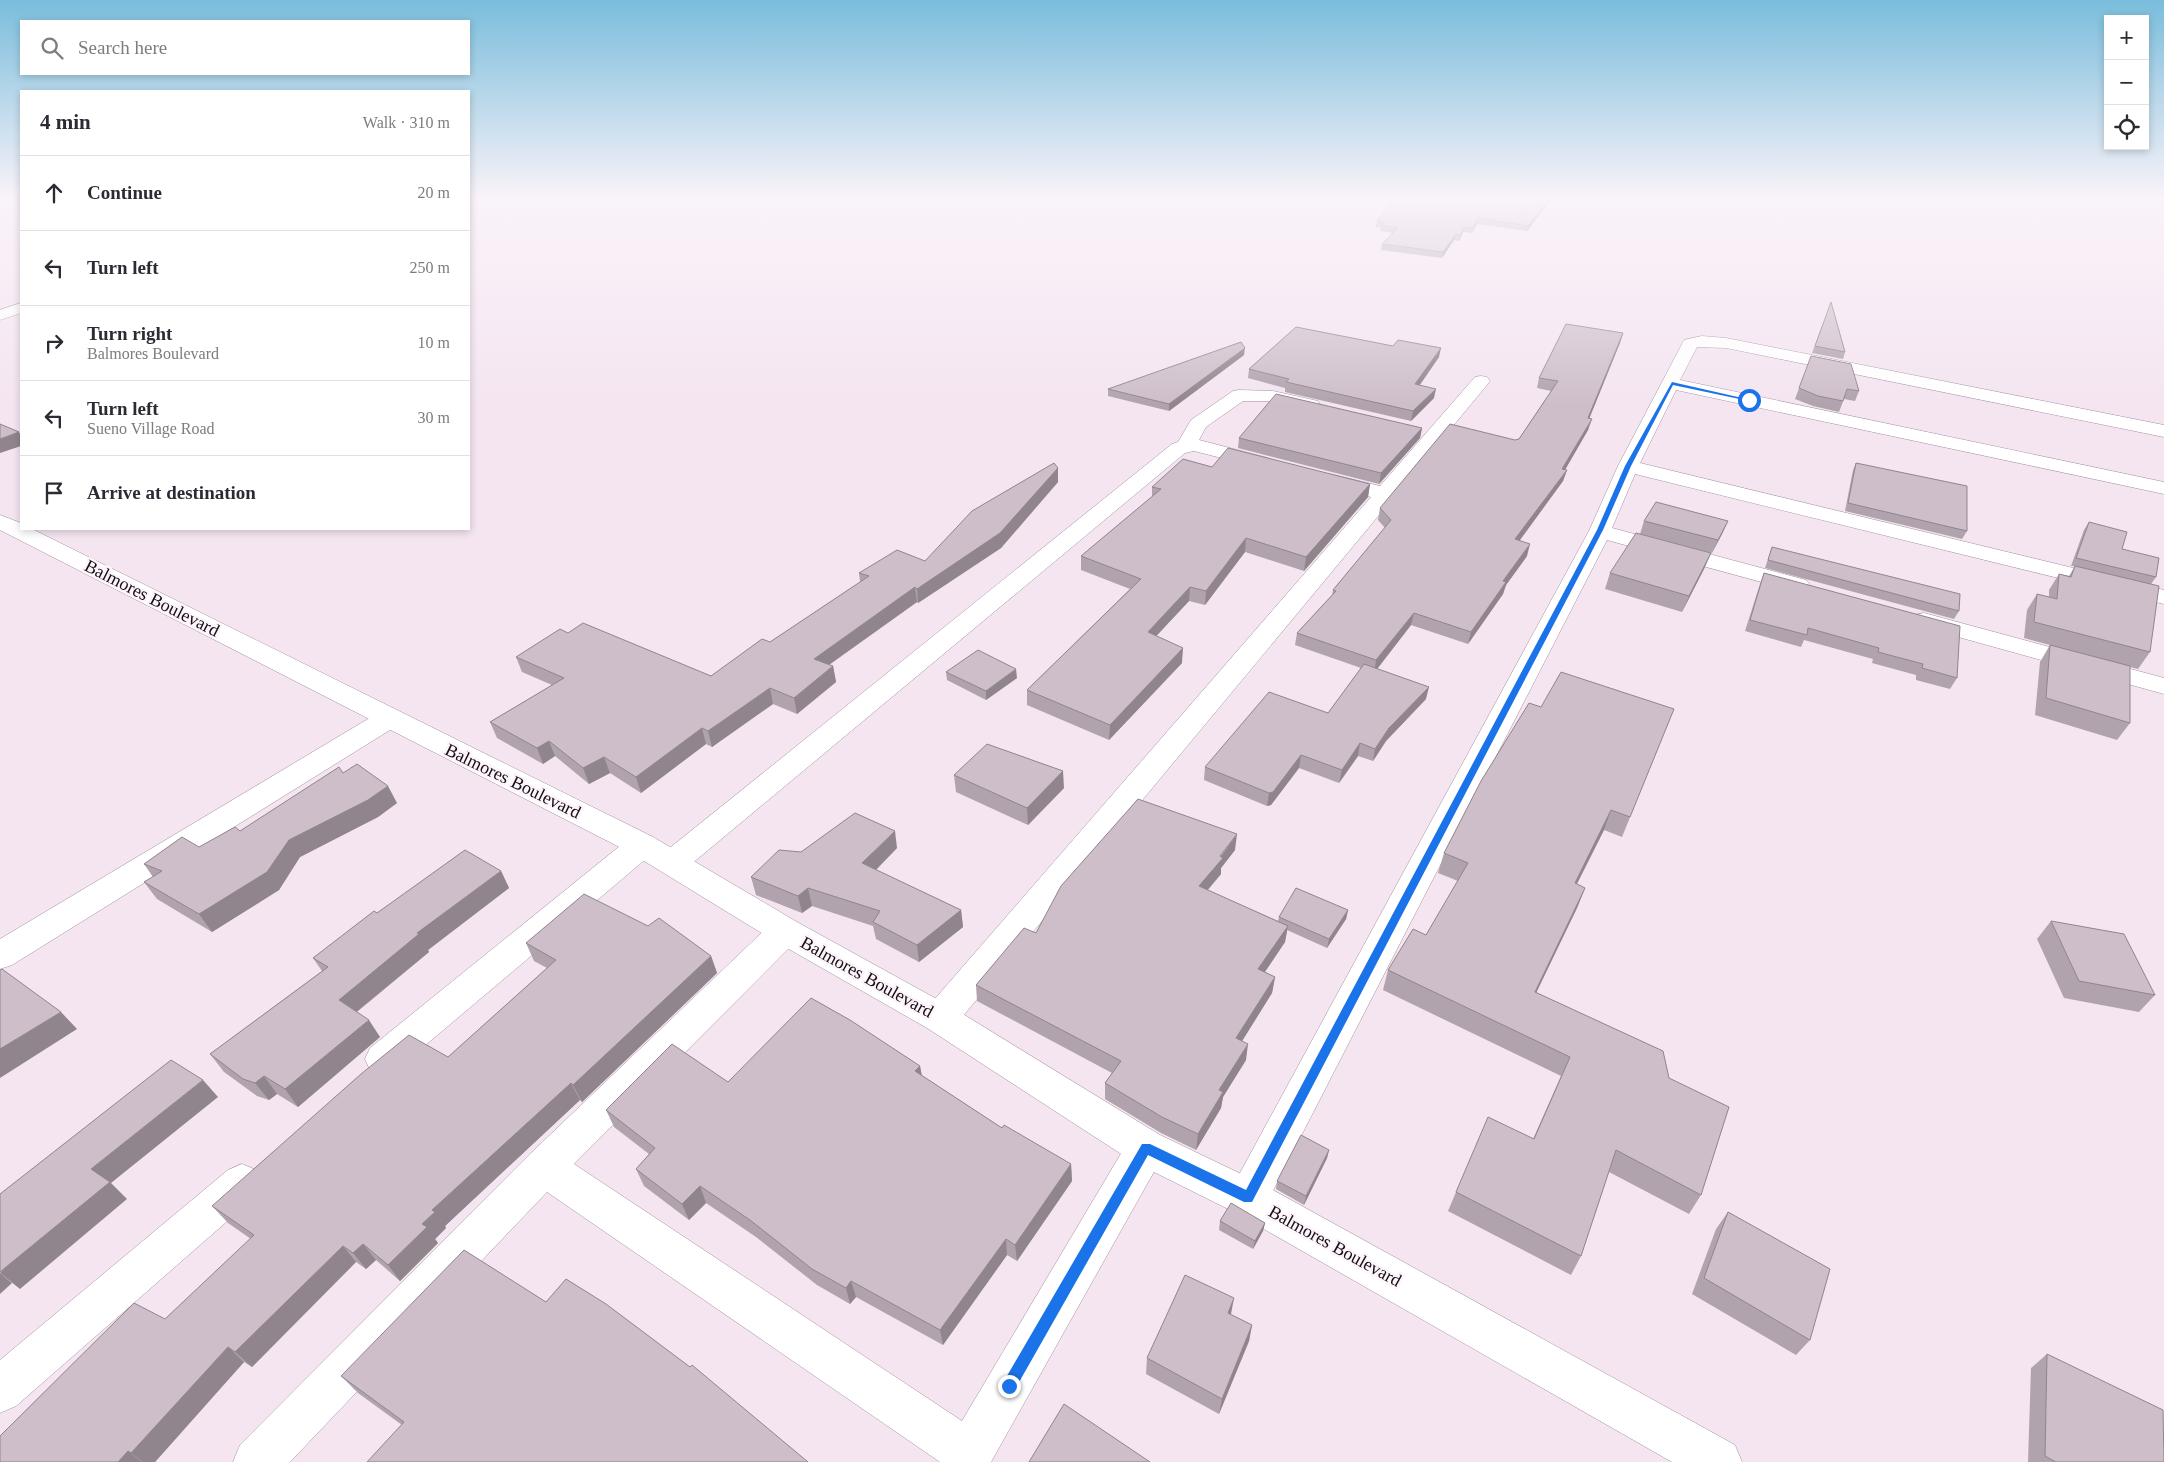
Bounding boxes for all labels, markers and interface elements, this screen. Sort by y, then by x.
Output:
map controls [2104,15,2149,150]
button: + [2104,15,2149,60]
search box [20,20,470,75]
icon: search [38,34,66,62]
text: Search here [78,37,167,58]
button: − [2104,60,2149,105]
button: locate [2104,105,2149,150]
text: 4 min [40,110,91,134]
text: Walk · 310 m [363,114,450,131]
icon: ahead [40,179,68,207]
text: Continue [87,182,162,203]
text: 20 m [418,184,450,201]
icon: left [40,254,68,282]
text: Turn left [87,257,159,278]
text: 250 m [410,259,450,276]
text: Turn right [87,323,172,344]
icon: right [40,329,68,357]
text: 10 m [418,334,450,351]
text: Balmores Boulevard [87,345,219,362]
route start [1738,389,1761,412]
text: Turn left [87,398,159,419]
icon: left [40,404,68,432]
text: 30 m [418,409,450,426]
text: Sueno Village Road [87,420,215,437]
icon: arrive [40,479,68,507]
text: Arrive at destination [87,482,256,503]
street label: Balmores Boulevard [81,555,223,641]
street label: Balmores Boulevard [442,739,584,823]
street label: Balmores Boulevard [797,932,937,1022]
street label: Balmores Boulevard [1265,1201,1405,1291]
route end [998,1375,1021,1398]

